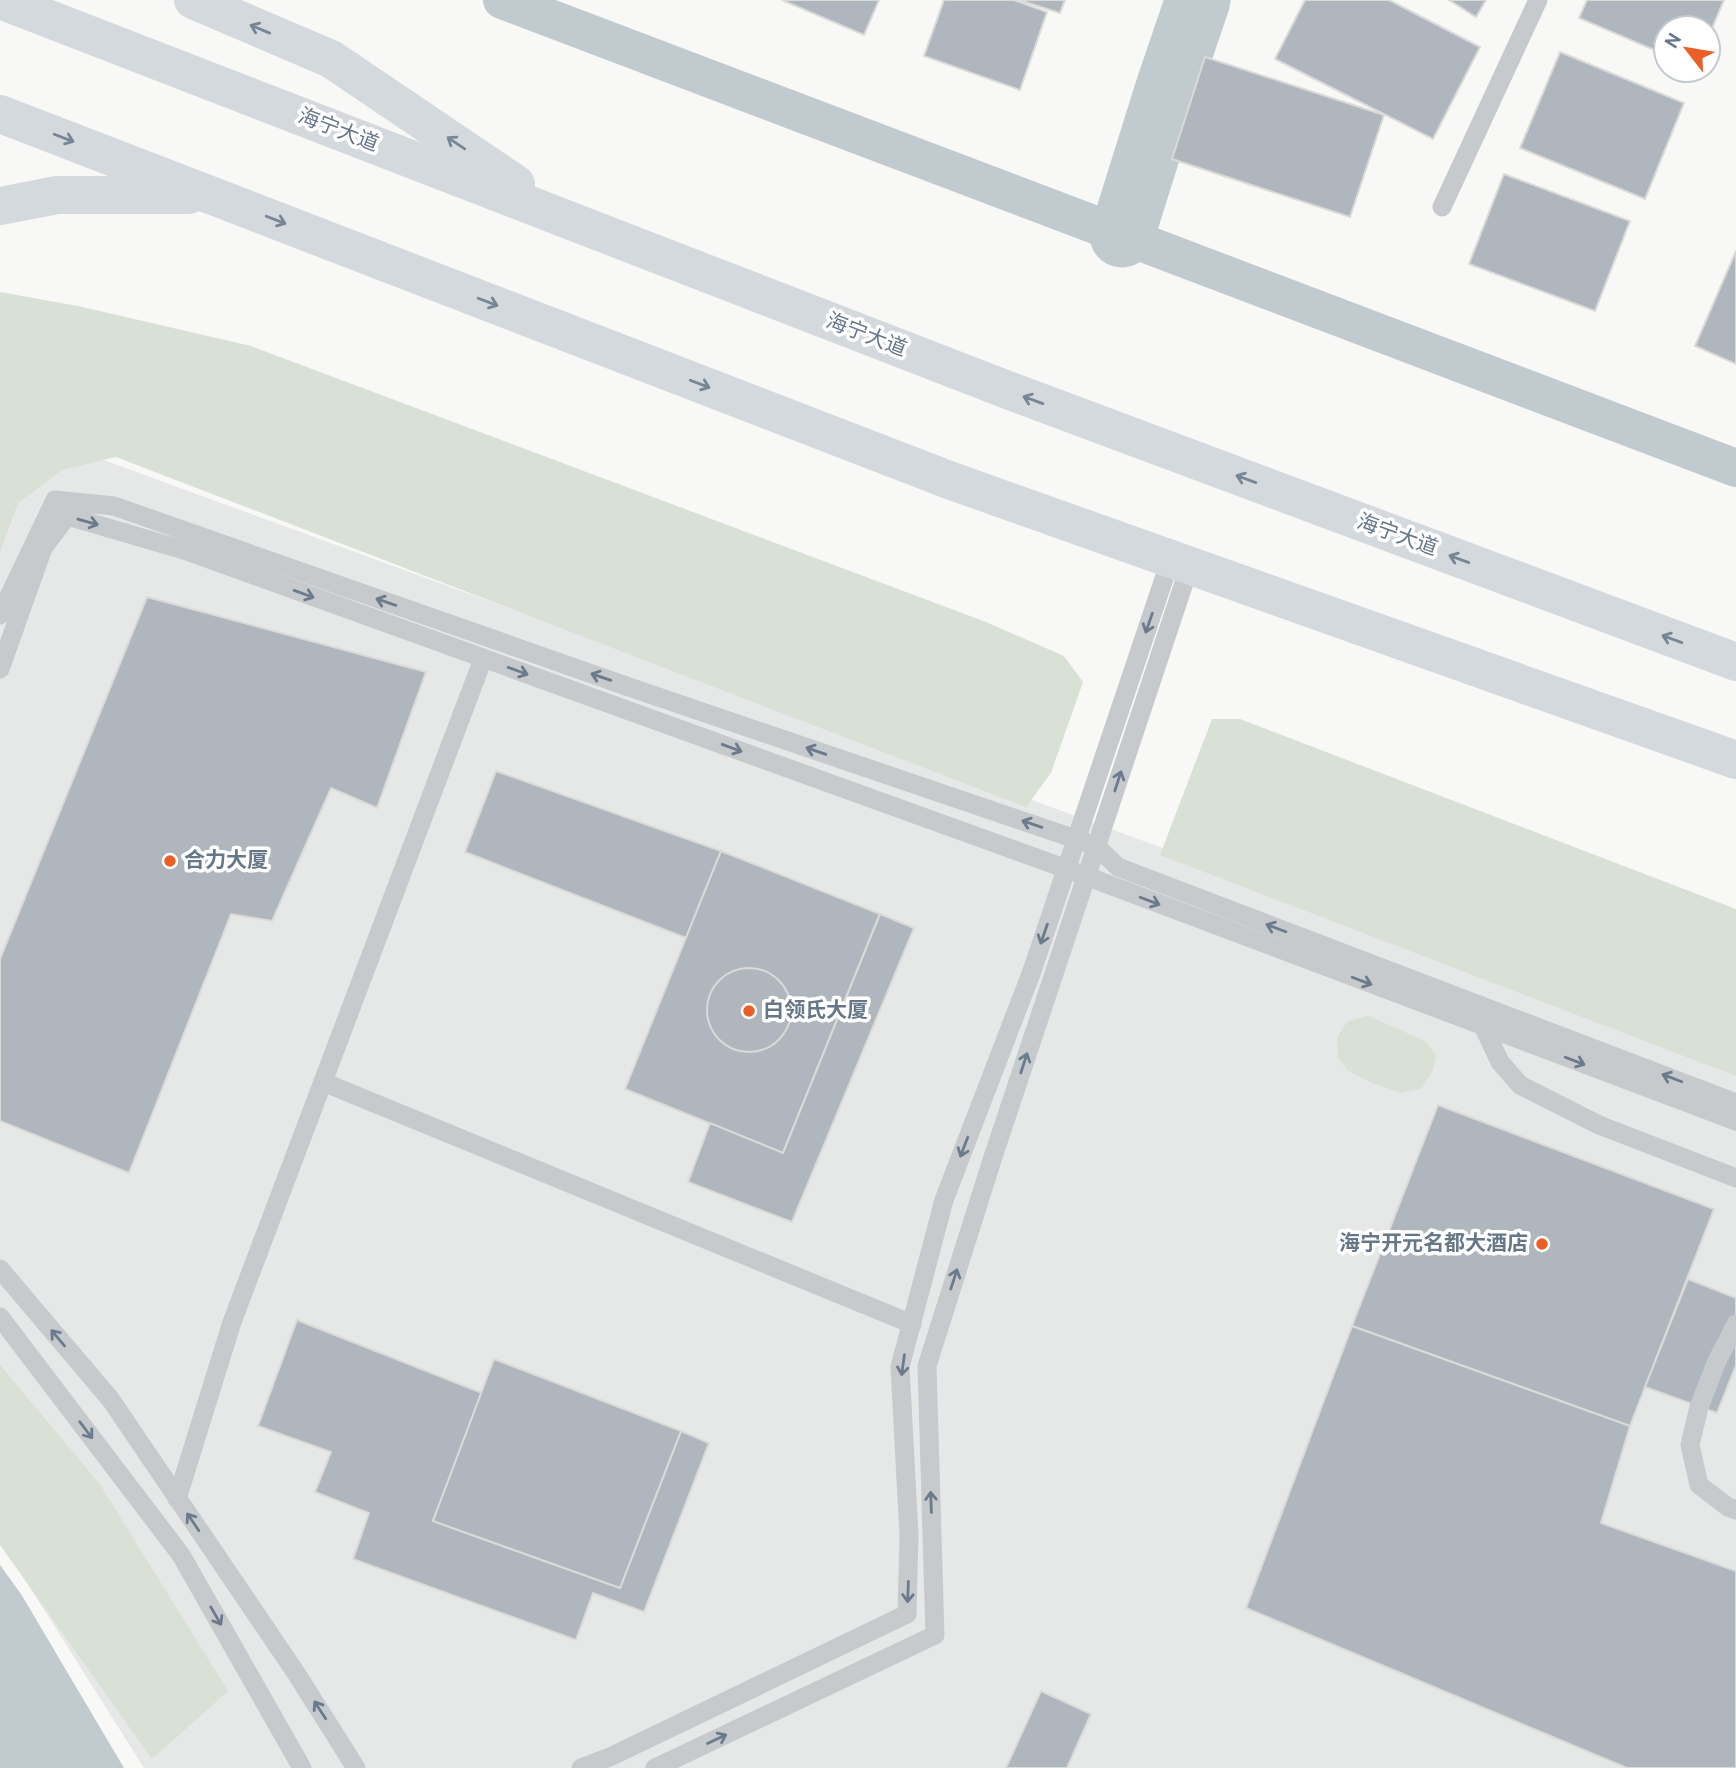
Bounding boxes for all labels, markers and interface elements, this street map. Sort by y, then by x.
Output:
north arrow [1652,14,1722,84]
one-way arrow [249,22,271,35]
text: N [1660,29,1688,53]
street label: 海宁大道 [294,103,382,159]
one-way arrow [52,133,74,146]
one-way arrow [446,136,466,150]
one-way arrow [265,215,286,227]
one-way arrow [477,296,499,309]
street label: 海宁大道 [822,308,910,364]
one-way arrow [689,378,711,391]
one-way arrow [1022,393,1044,405]
one-way arrow [1235,472,1257,485]
street label: 海宁大道 [1353,509,1441,563]
one-way arrow [77,517,99,530]
one-way arrow [1448,552,1470,564]
one-way arrow [292,589,314,601]
one-way arrow [376,595,398,607]
one-way arrow [1142,612,1155,634]
one-way arrow [1662,631,1684,644]
one-way arrow [506,666,528,678]
one-way arrow [590,670,612,683]
one-way arrow [720,743,742,755]
one-way arrow [806,744,828,756]
one-way arrow [1112,770,1125,792]
one-way arrow [1021,817,1043,829]
place label: 合力大厦 [184,848,268,875]
marker: 合力大厦 [162,853,178,869]
one-way arrow [1138,895,1160,908]
one-way arrow [1266,920,1288,933]
one-way arrow [1037,922,1049,944]
one-way arrow [1351,976,1373,988]
place label: 白领氏大厦 [763,998,868,1025]
marker: 白领氏大厦 [741,1003,757,1019]
one-way arrow [1019,1052,1031,1074]
one-way arrow [1564,1056,1586,1068]
one-way arrow [1662,1071,1684,1084]
one-way arrow [957,1135,970,1157]
place label: 海宁开元名都大酒店 [1339,1231,1528,1258]
marker: 海宁开元名都大酒店 [1534,1236,1550,1252]
one-way arrow [948,1268,961,1290]
one-way arrow [51,1330,66,1348]
one-way arrow [896,1353,909,1376]
one-way arrow [78,1420,93,1439]
one-way arrow [924,1491,938,1514]
one-way arrow [186,1512,200,1532]
one-way arrow [901,1580,914,1603]
one-way arrow [209,1606,223,1626]
one-way arrow [312,1701,326,1721]
one-way arrow [706,1731,727,1745]

